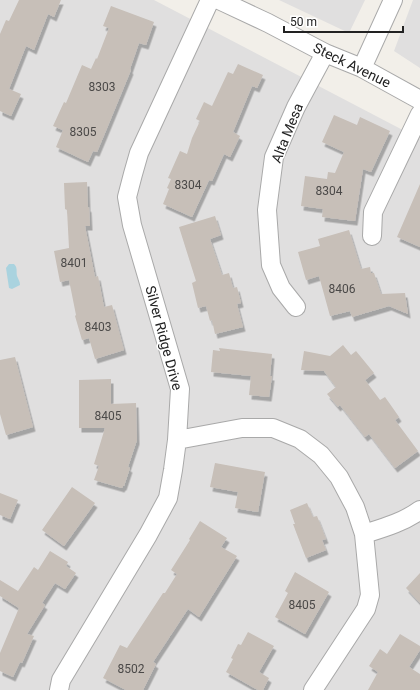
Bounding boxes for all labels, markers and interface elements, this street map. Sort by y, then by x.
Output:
scale bar [284,8,403,34]
text: 50 m [290,15,317,29]
street label: Steck Avenue [311,39,393,91]
house number: 8303 [89,80,115,94]
street label: Alta Mesa [268,101,306,165]
house number: 8305 [70,125,97,139]
house number: 8304 [175,178,202,192]
house number: 8304 [316,184,343,198]
house number: 8401 [61,256,87,270]
house number: 8406 [329,282,356,296]
street label: Silver Ridge Drive [142,284,186,392]
house number: 8403 [85,320,111,334]
house number: 8405 [95,409,122,423]
house number: 8405 [289,598,316,612]
house number: 8502 [118,662,145,676]

